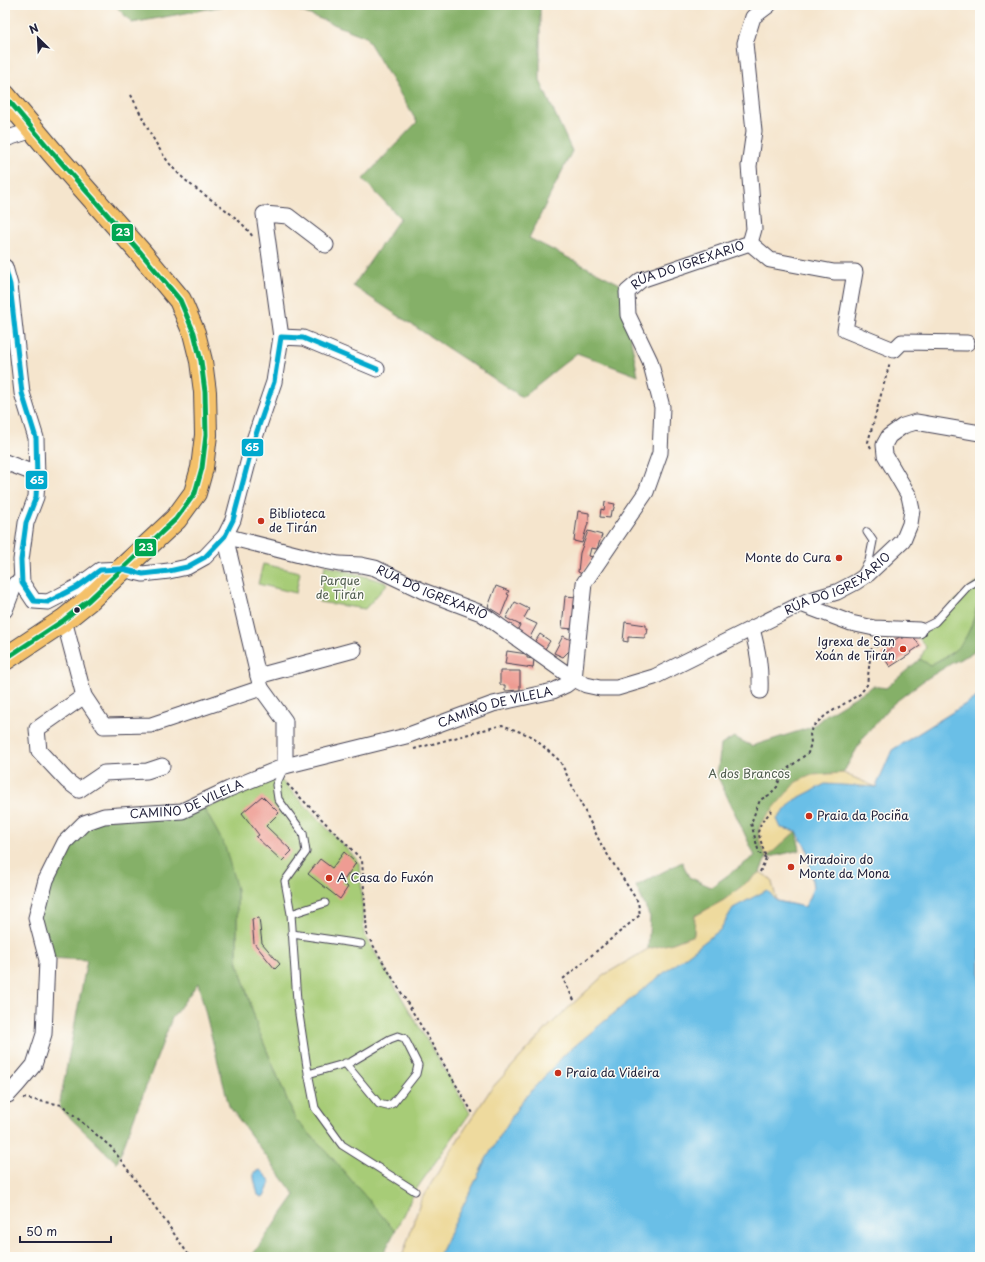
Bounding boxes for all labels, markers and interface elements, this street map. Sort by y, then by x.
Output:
north arrow [18,18,58,58]
text: N [26,19,41,38]
line badge: 23 [111,223,134,242]
text: 23 [116,223,130,240]
street label: RÚA DO IGREXARIO [626,236,747,293]
line badge: 65 [241,438,264,457]
text: 65 [245,438,259,455]
line badge: 65 [25,470,48,490]
text: 65 [30,471,44,488]
place label: Biblioteca de Tirán [269,504,326,536]
marker: Biblioteca de Tirán [256,516,266,526]
line badge: 23 [134,538,157,557]
text: 23 [139,538,153,555]
street label: RÚA DO IGREXARIO [781,547,894,619]
place label: Monte do Cura [745,548,832,566]
marker: Monte do Cura [834,553,844,563]
street label: RÚA DO IGREXARIO [374,560,492,623]
park label: Parque de Tirán [316,571,364,603]
unlabelled marker [72,605,82,615]
place label: Igrexa de San Xoán de Tirán [816,632,895,664]
marker: Igrexa de San Xoán de Tirán [898,644,908,654]
street label: CAMIÑO DE VILELA [435,681,554,732]
park label: A dos Brancos [708,764,790,782]
street label: CAMIÑO DE VILELA [129,774,246,822]
place label: Praia da Pociña [817,806,909,824]
marker: Praia da Pociña [804,811,814,821]
place label: Miradoiro do Monte da Mona [799,850,890,882]
marker: Miradoiro do Monte da Mona [786,862,796,872]
place label: A Casa do Fuxón [337,868,434,886]
marker: A Casa do Fuxón [324,873,334,883]
place label: Praia da Videira [566,1063,660,1081]
marker: Praia da Videira [553,1068,563,1078]
scale bar [20,1218,111,1244]
text: 50 m [26,1222,57,1240]

